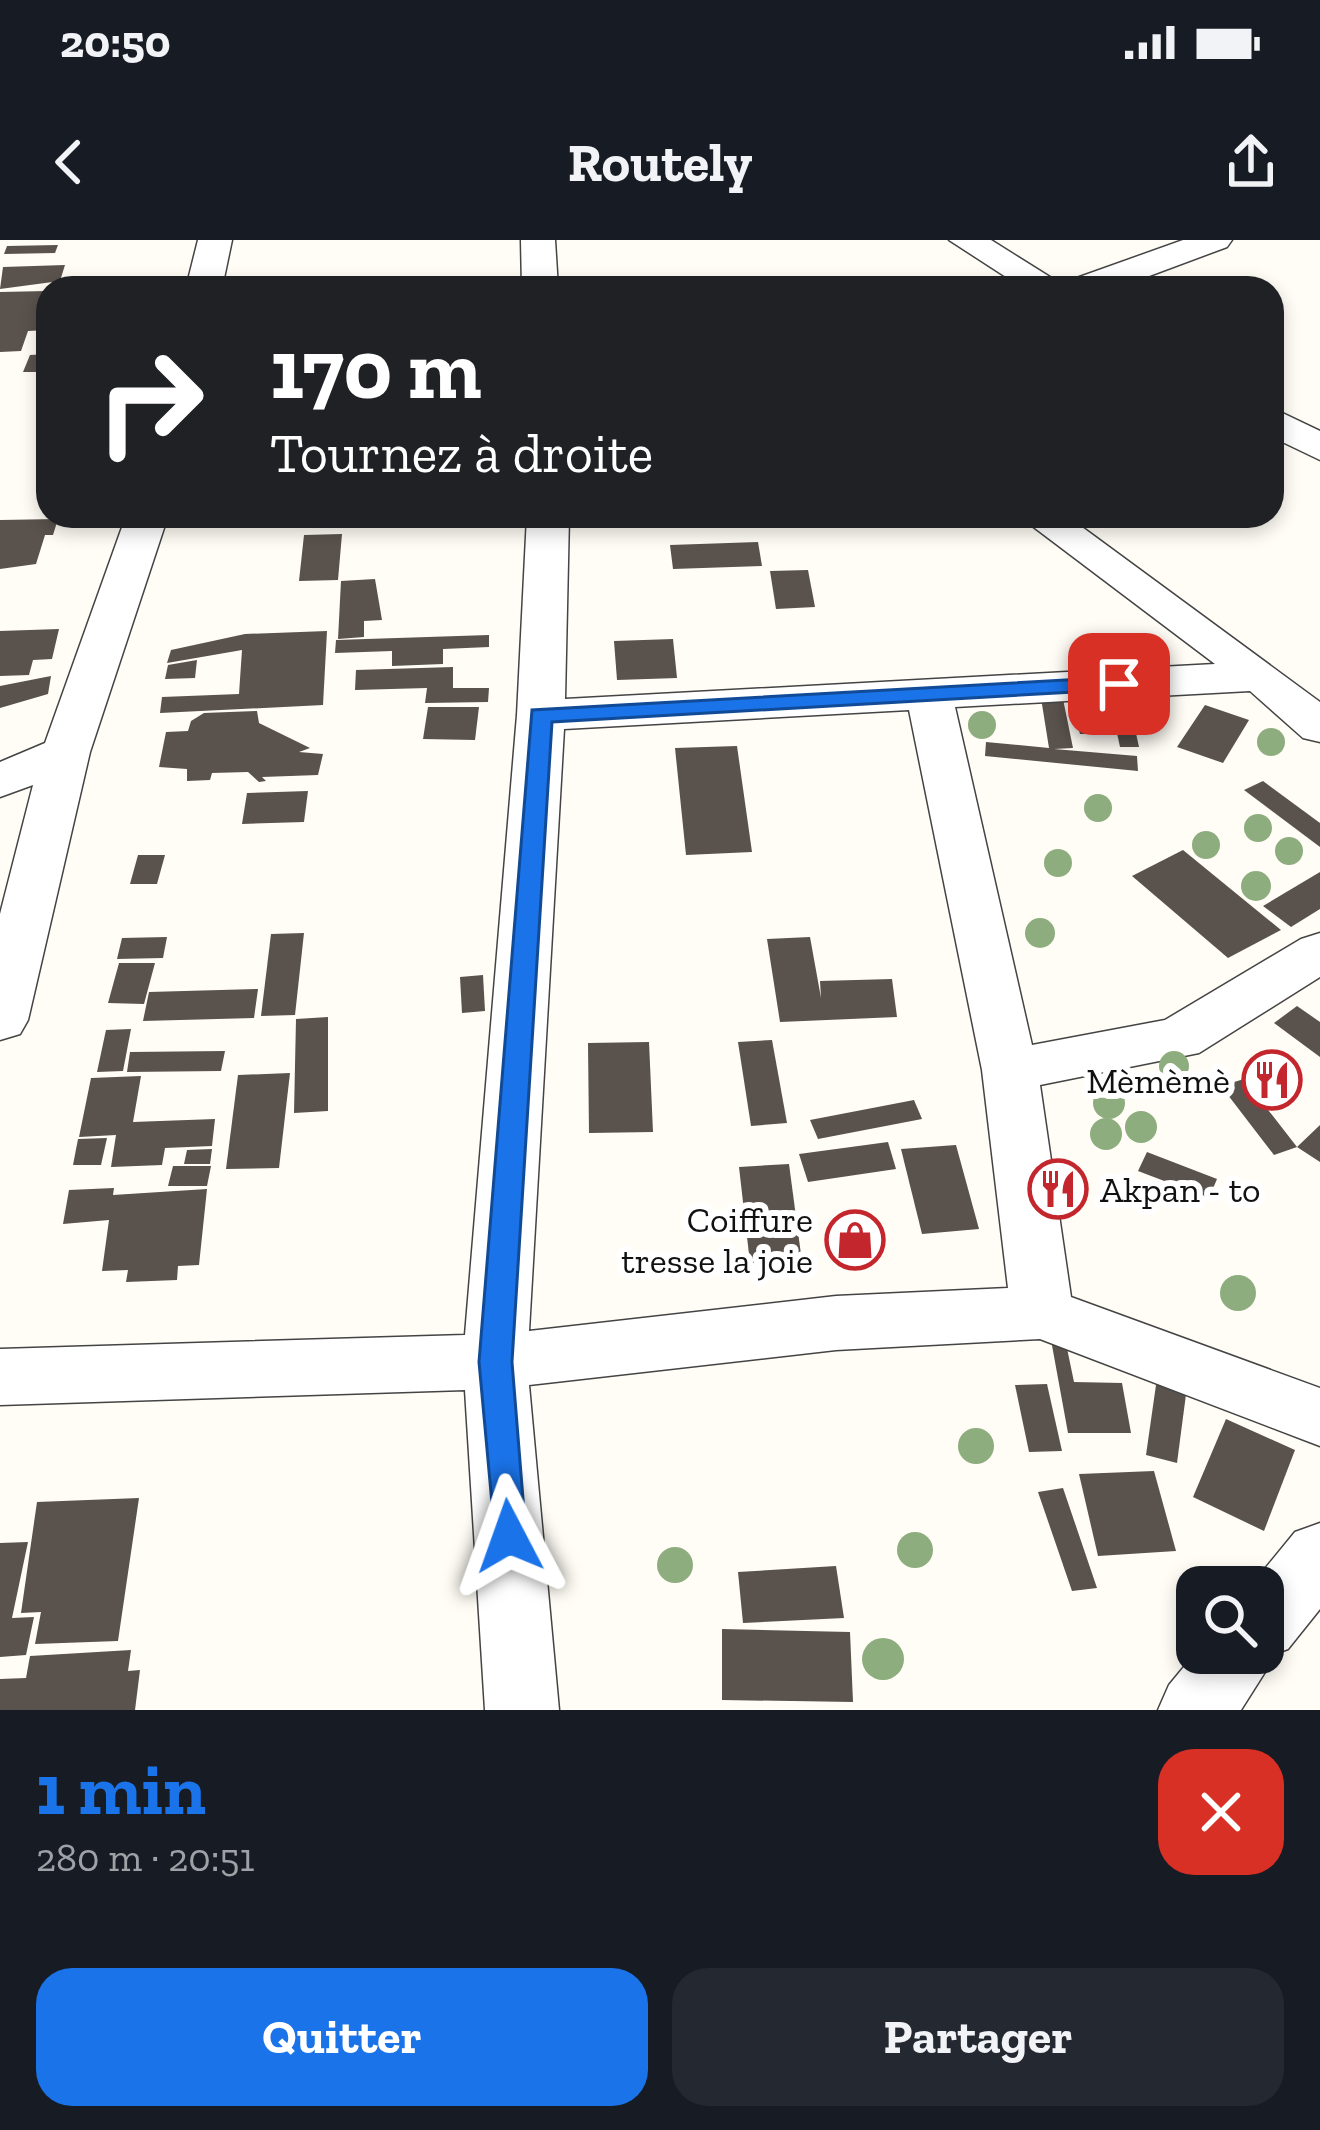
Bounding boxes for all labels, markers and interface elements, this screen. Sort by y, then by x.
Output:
text: 20:50 [60,15,171,69]
icon: back [36,129,102,195]
icon: share [1218,129,1284,195]
text: Routely [568,130,752,195]
text: 170 m [270,319,482,420]
icon: right [72,324,228,480]
text: Tournez à droite [270,421,653,486]
pin [1068,633,1170,735]
icon: arrive [1086,651,1152,717]
restaurant icon: Mèmèmè [1241,1049,1303,1111]
place label: Mèmèmè [1086,1059,1230,1102]
restaurant icon: Akpan - to [1027,1158,1089,1220]
place label: Akpan - to [1100,1168,1261,1211]
place label: Coiffure tresse la joie [621,1198,813,1282]
shop icon: Coiffure tresse la joie [824,1209,886,1271]
position arrow [446,1473,572,1599]
map controls [1176,1566,1284,1674]
button: search [1176,1566,1284,1674]
text: 1 min [36,1746,206,1832]
button: close [1158,1749,1284,1875]
text: 280 m · 20:51 [36,1834,255,1881]
button: Quitter [36,1968,648,2106]
button: Partager [672,1968,1284,2106]

